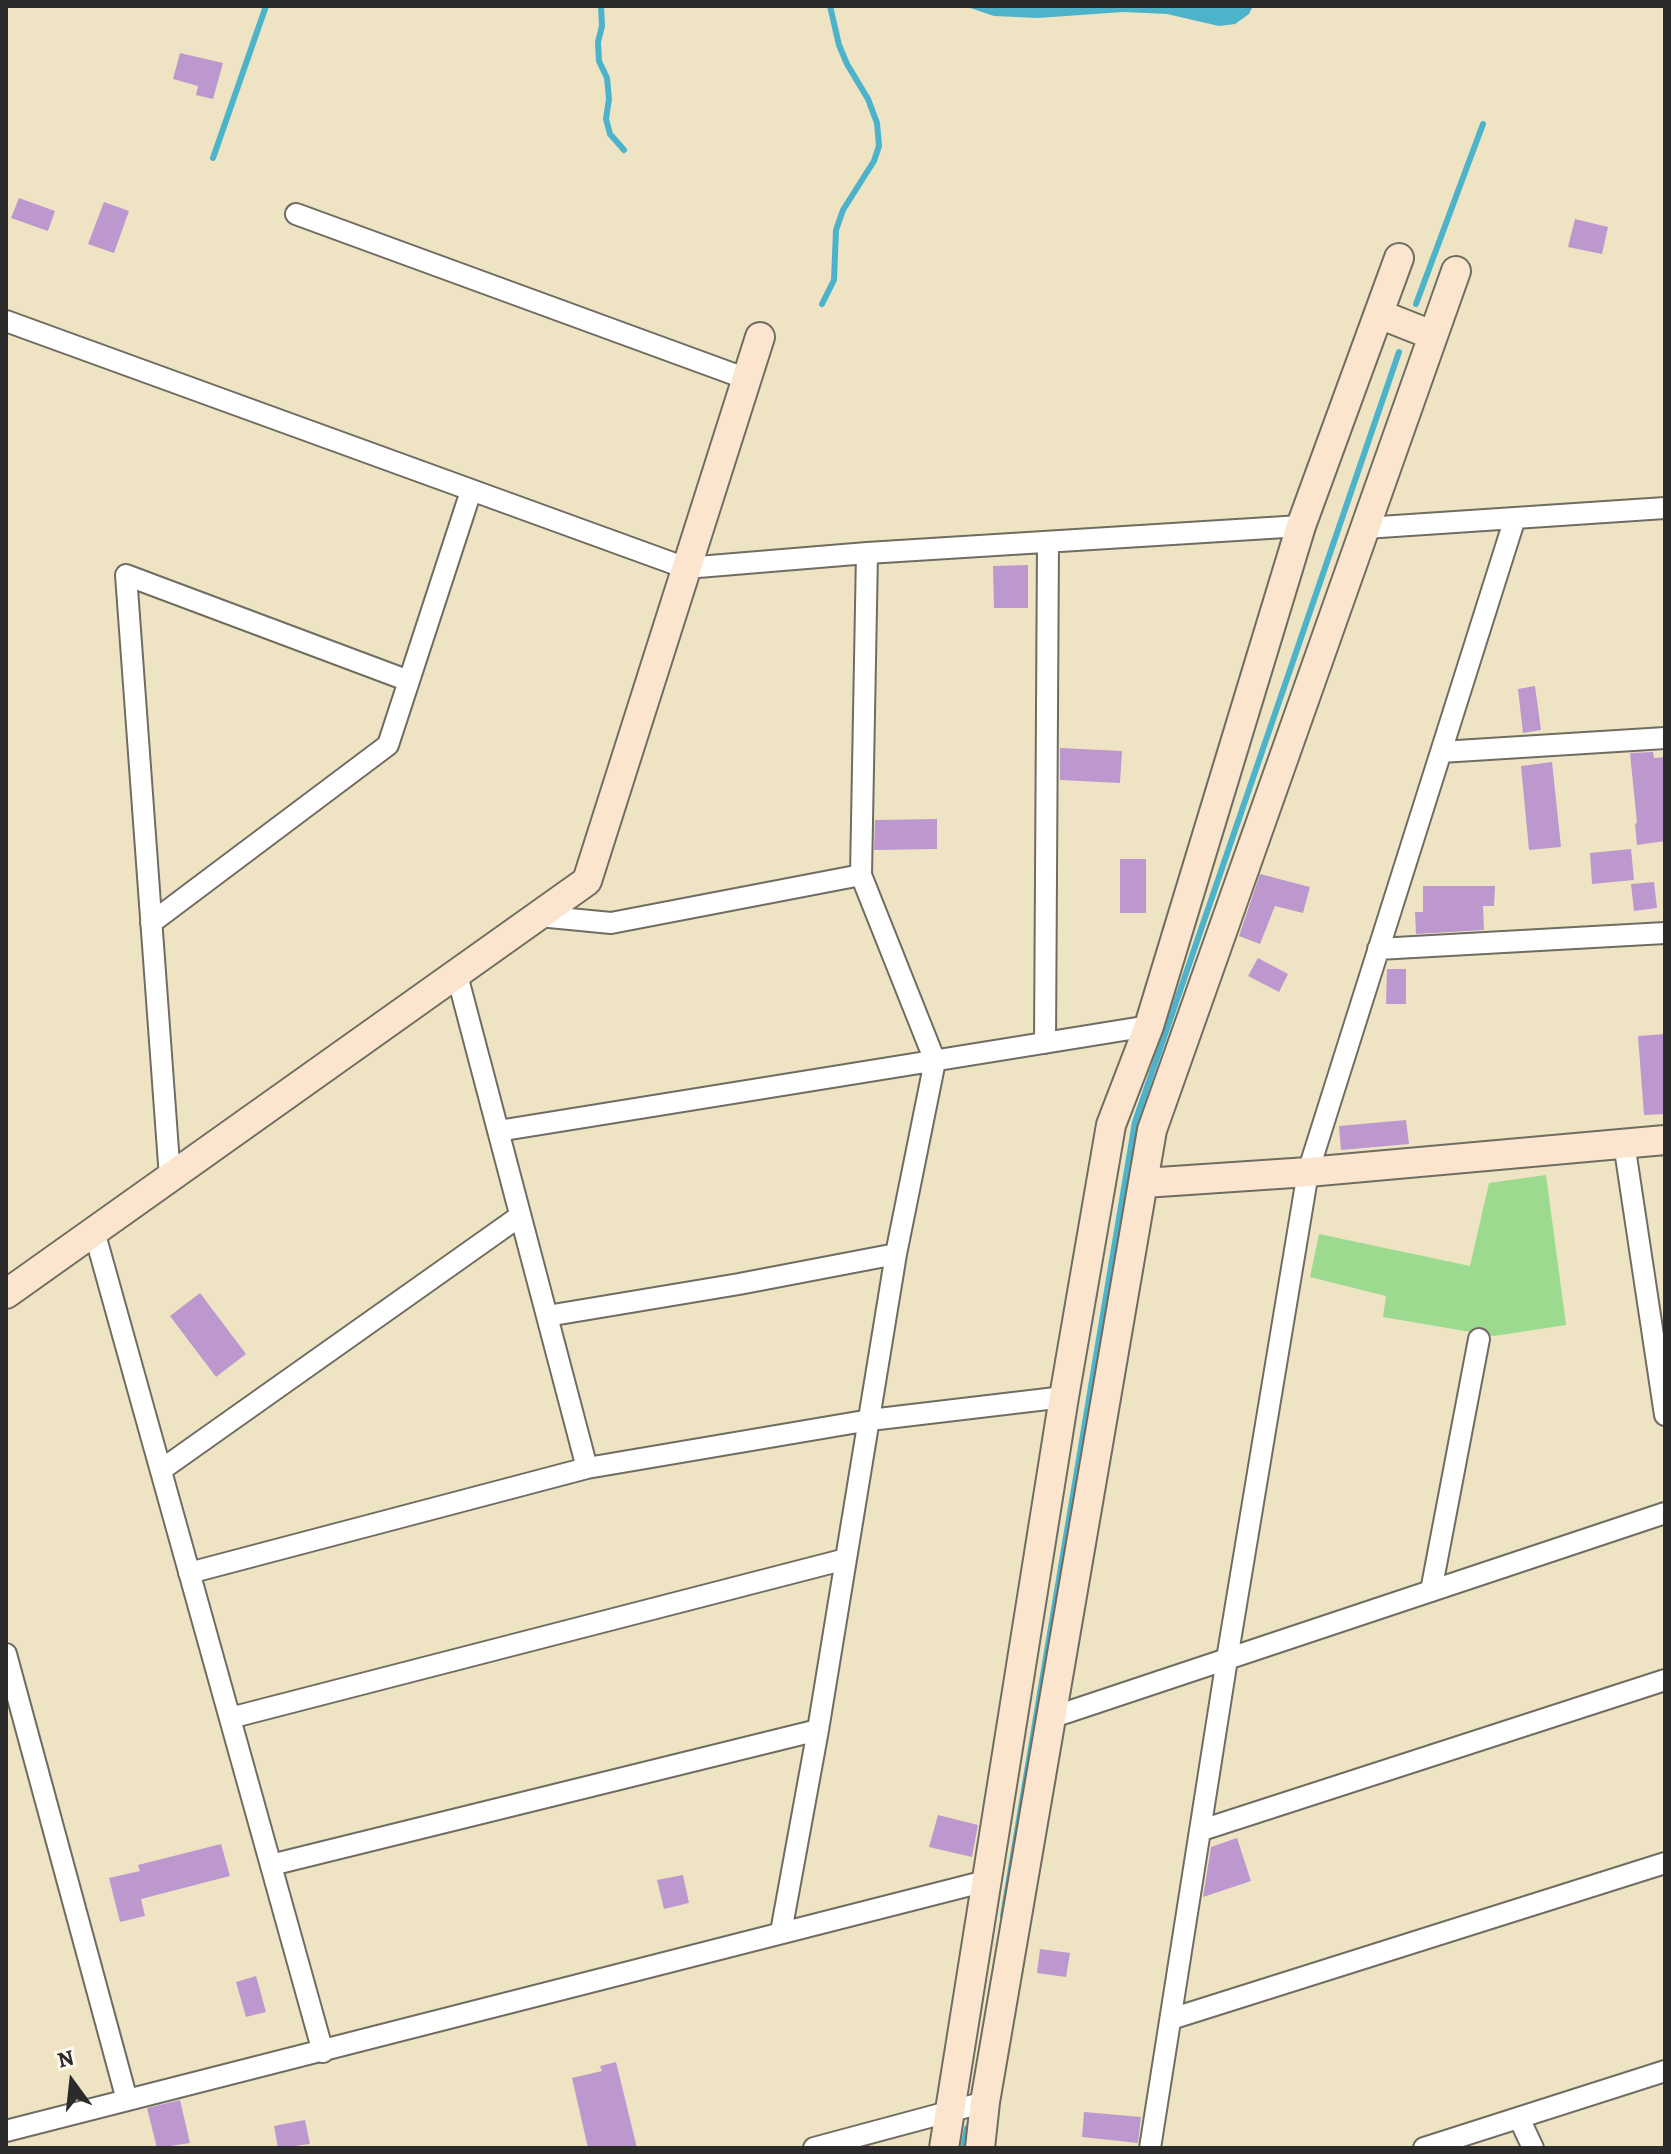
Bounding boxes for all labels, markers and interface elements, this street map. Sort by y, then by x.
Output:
north arrow [32,2042,112,2122]
text: N [54,2042,77,2075]

